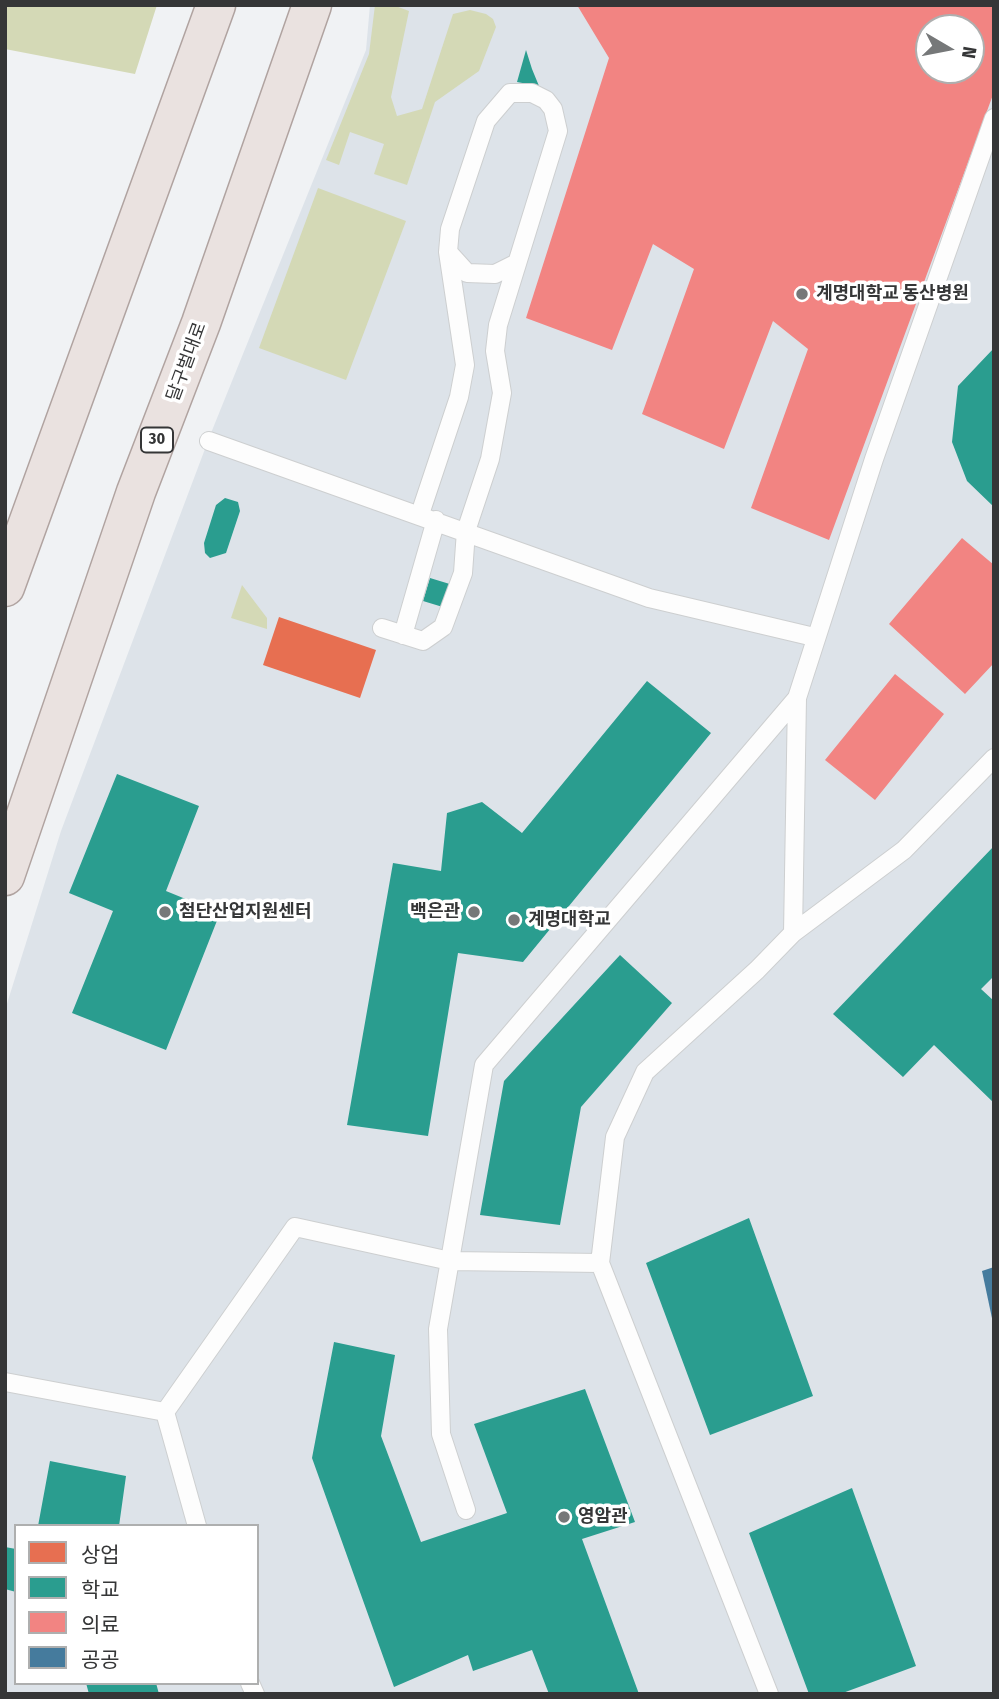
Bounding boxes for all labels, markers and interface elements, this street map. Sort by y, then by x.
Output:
north arrow [915,14,985,84]
text: N [957,45,982,60]
place label: 계명대학교 동산병원 [816,283,969,305]
marker: 계명대학교 동산병원 [794,286,810,302]
street label: 달구벌대로 [163,319,211,405]
road number: 30 [141,428,173,452]
place label: 첨단산업지원센터 [179,901,311,923]
place label: 백은관 [410,901,460,923]
marker: 첨단산업지원센터 [157,904,173,920]
marker: 백은관 [466,904,482,920]
place label: 계명대학교 [528,909,611,931]
marker: 계명대학교 [506,912,522,928]
place label: 영암관 [578,1506,628,1528]
marker: 영암관 [556,1509,572,1525]
legend [14,1524,259,1685]
text: 상업 [81,1542,120,1568]
text: 학교 [81,1577,120,1603]
text: 의료 [81,1612,120,1638]
text: 공공 [81,1647,120,1673]

